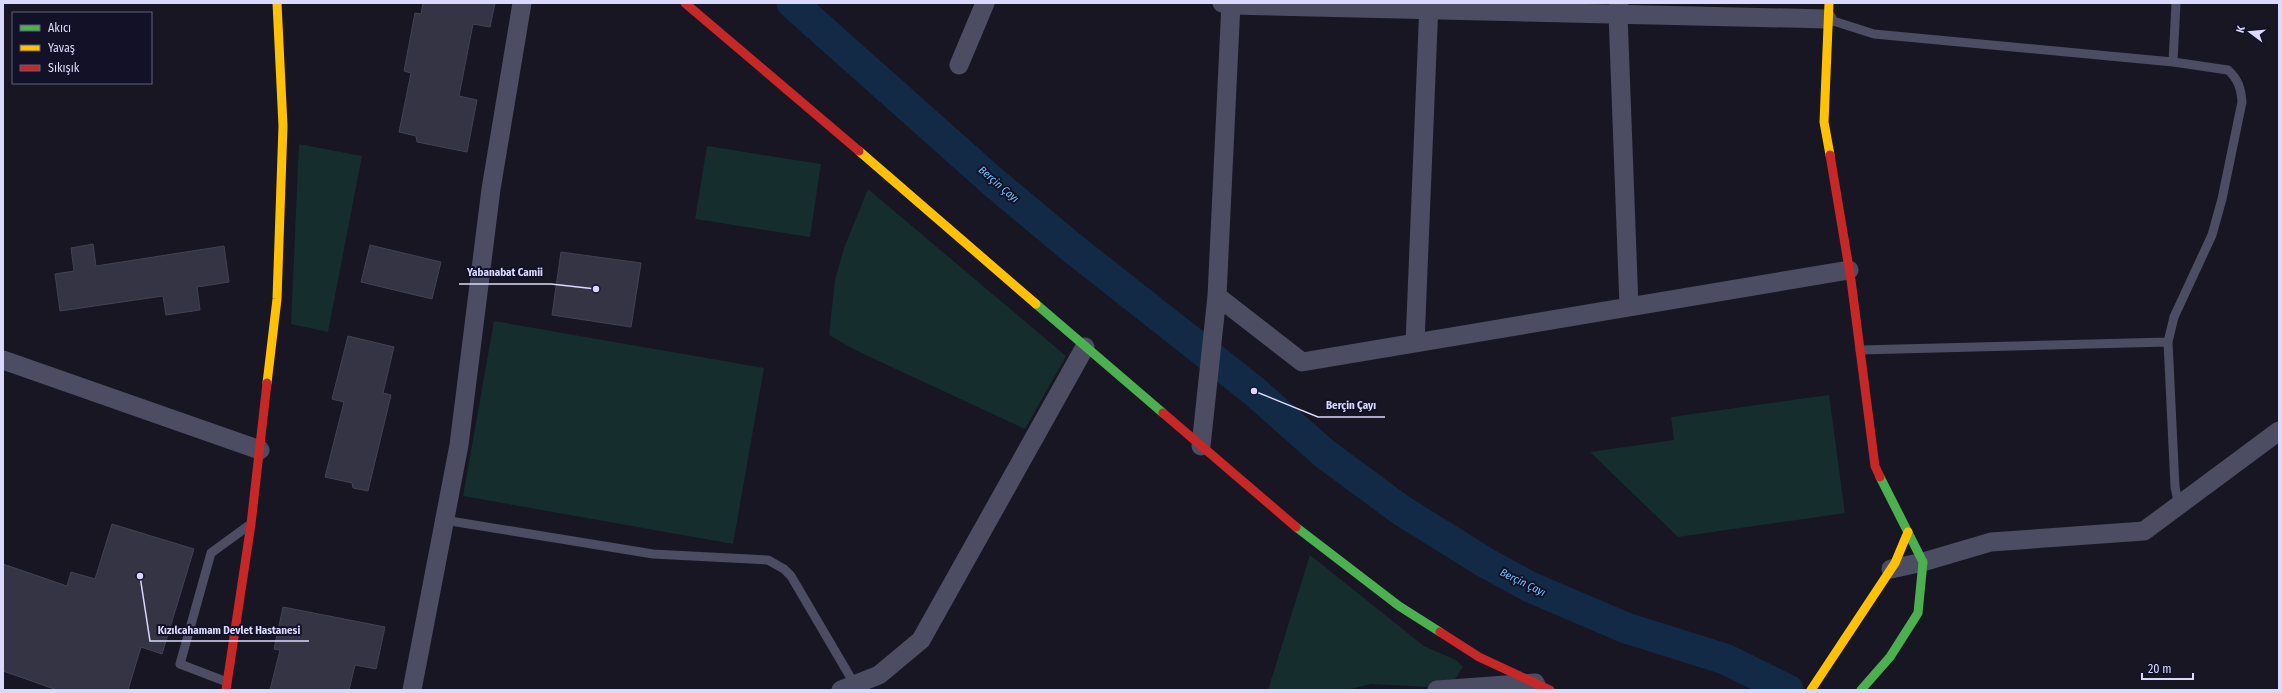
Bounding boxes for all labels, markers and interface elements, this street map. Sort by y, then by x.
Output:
legend [12,12,152,84]
north arrow [2230,12,2270,52]
text: Akıcı [48,21,71,35]
text: K [2234,24,2248,34]
text: Yavaş [48,41,75,55]
text: Sıkışık [48,61,80,75]
water label: Berçin Çayı [976,163,1022,206]
callout: Yabanabat Camii [459,261,551,284]
text: Yabanabat Camii [466,266,543,279]
callout: Berçin Çayı [1318,394,1385,417]
text: Berçin Çayı [1326,399,1376,412]
water label: Berçin Çayı [1498,566,1548,599]
callout: Kızılcahamam Devlet Hastanesi [150,618,309,641]
text: Kızılcahamam Devlet Hastanesi [158,624,300,637]
scale bar [2142,655,2193,681]
text: 20 m [2148,662,2172,676]

